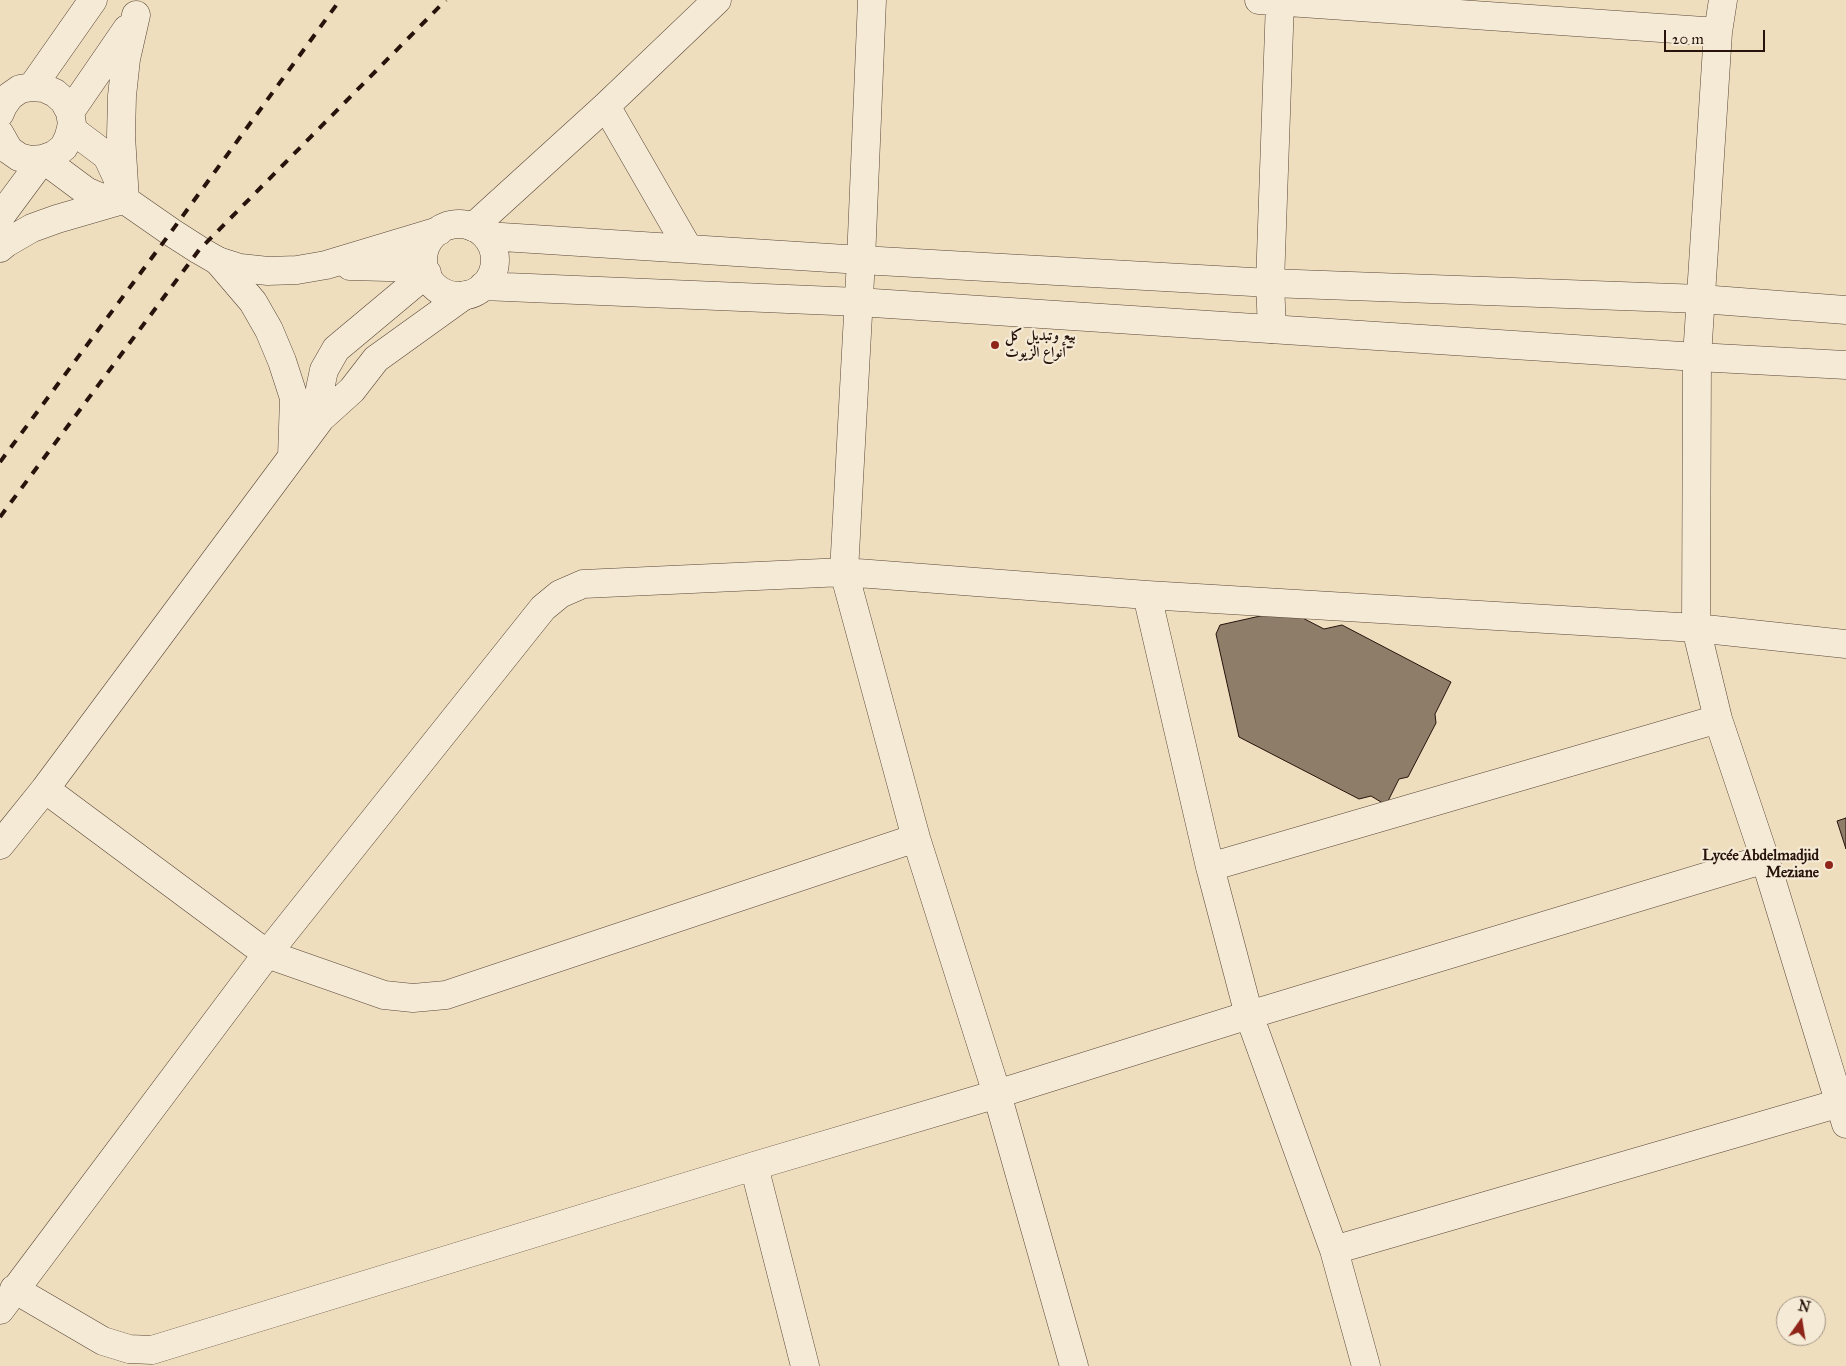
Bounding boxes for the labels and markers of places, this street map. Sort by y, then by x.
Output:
place label: بيع وتبديل كل أنواع الزيوت [1005,327,1076,362]
marker: بيع وتبديل كل أنواع الزيوت [989,339,1001,351]
place label: Lycée Abdelmadjid Meziane [1702,847,1819,882]
marker: Lycée Abdelmadjid Meziane [1823,859,1835,871]

